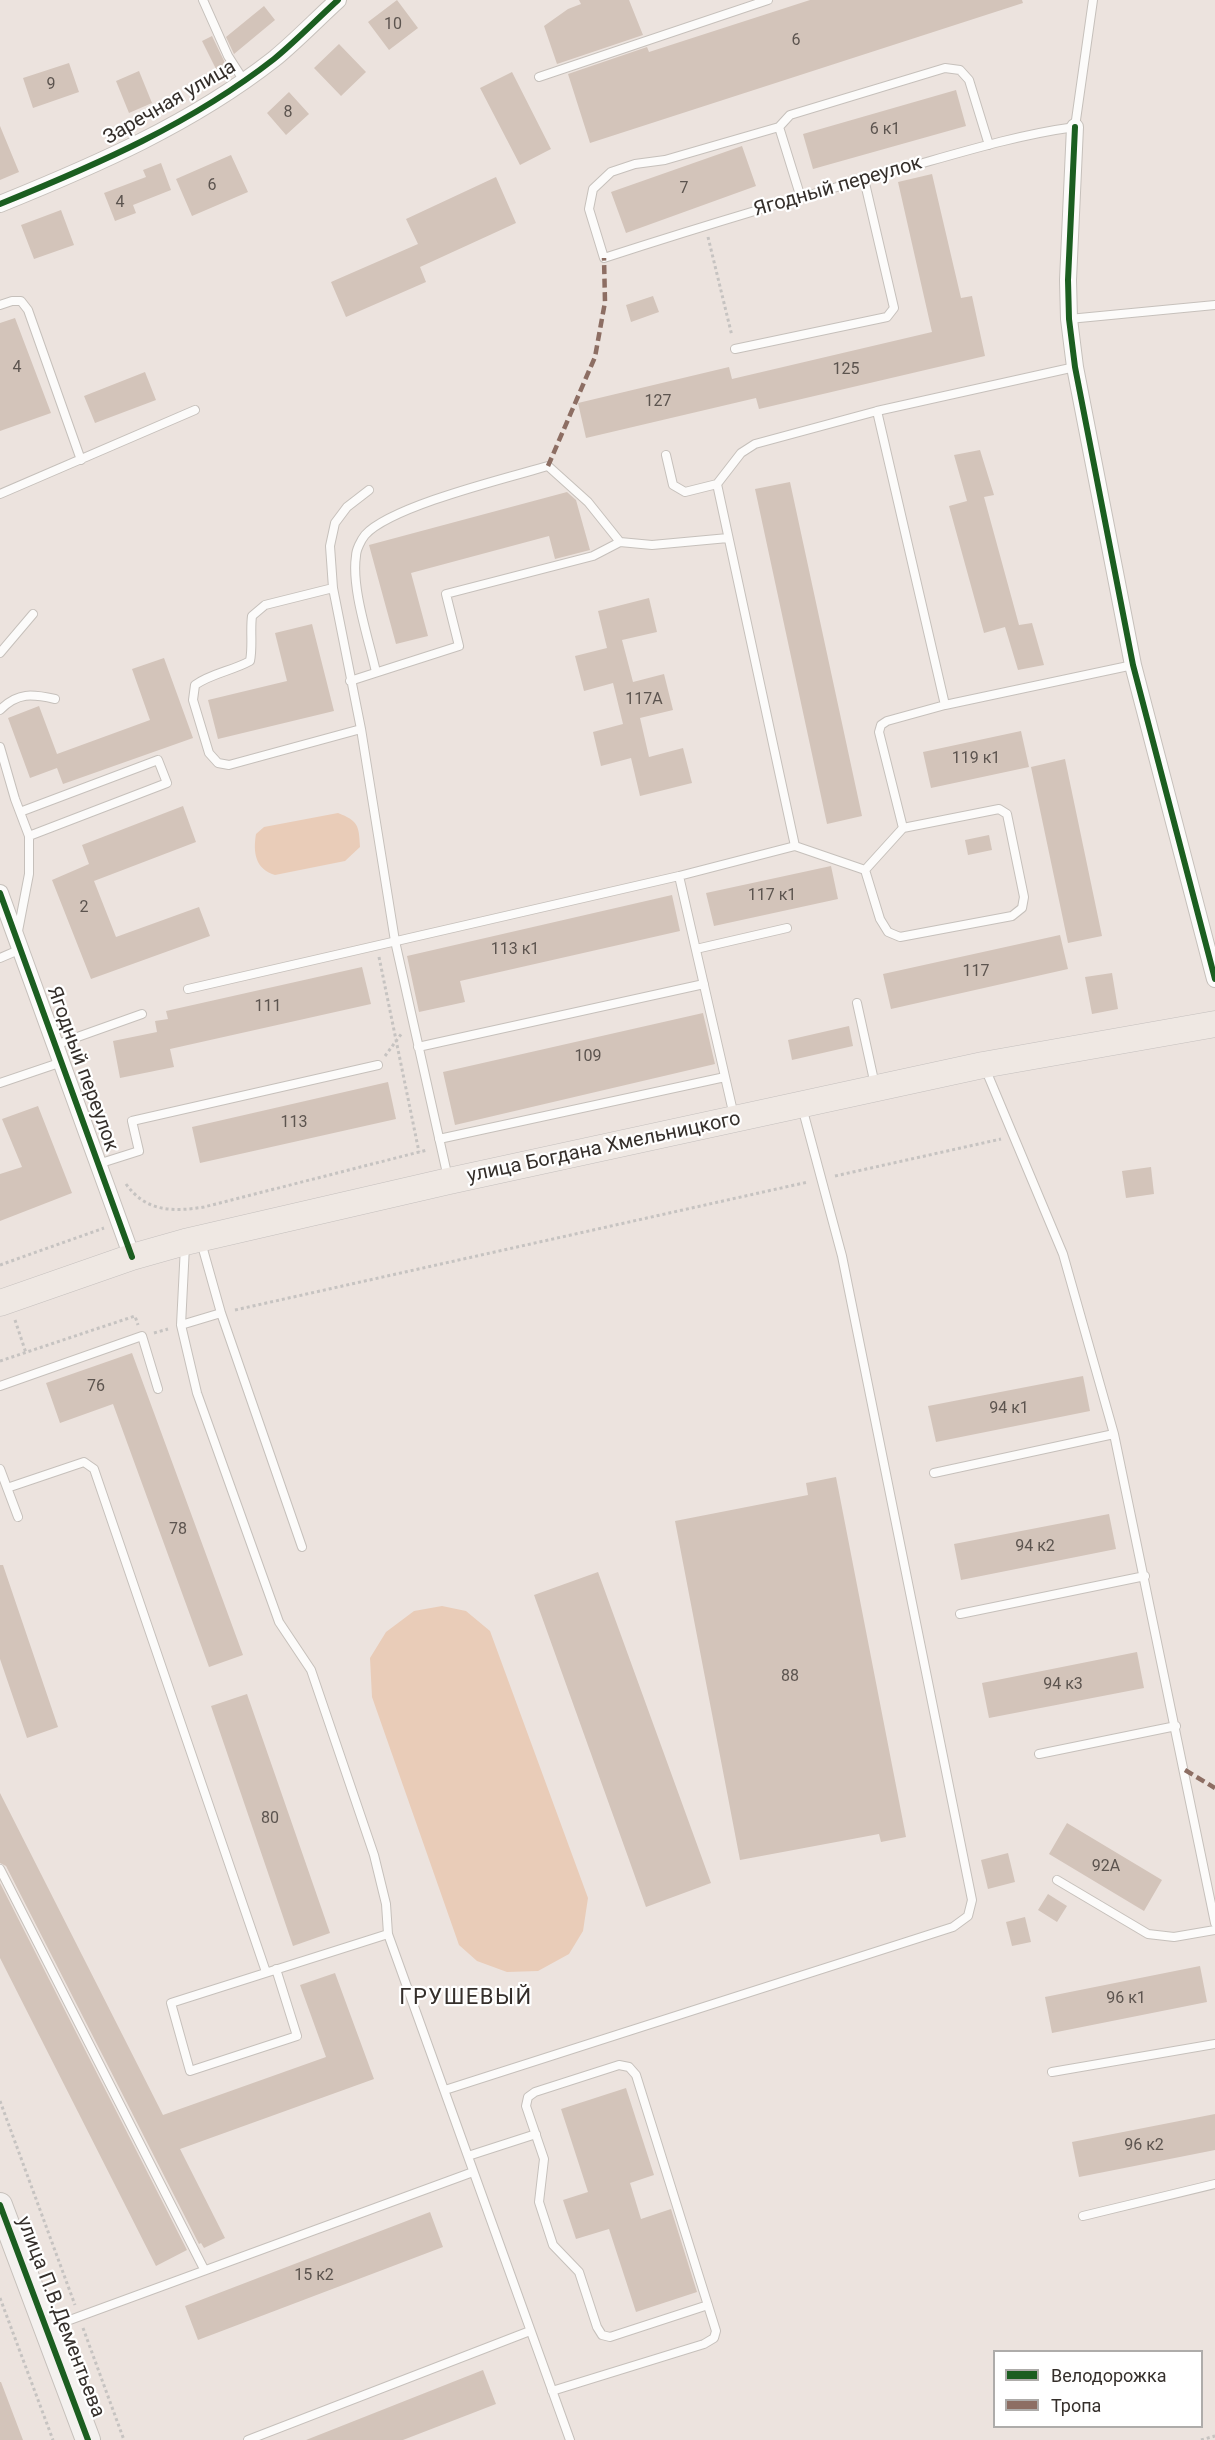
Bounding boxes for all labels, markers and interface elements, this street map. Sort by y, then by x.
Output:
house number: 10 [384,15,402,35]
house number: 6 [792,31,800,51]
street label: Заречная улица [100,55,240,151]
house number: 9 [47,75,55,95]
house number: 8 [284,103,292,123]
house number: 6 к1 [870,120,900,140]
street label: Ягодный переулок [751,151,925,223]
house number: 6 [208,176,216,196]
house number: 7 [680,179,688,199]
house number: 4 [116,193,124,213]
house number: 4 [13,358,21,378]
house number: 125 [833,360,859,380]
house number: 127 [645,392,671,412]
house number: 117А [625,690,663,710]
house number: 119 к1 [952,749,1000,769]
house number: 117 к1 [748,886,796,906]
house number: 2 [80,898,88,918]
house number: 113 к1 [491,940,539,960]
house number: 117 [963,962,989,982]
street label: Ягодный переулок [41,983,123,1155]
house number: 111 [255,997,281,1017]
house number: 109 [575,1047,601,1067]
street label: улица Богдана Хмельницкого [465,1107,743,1189]
house number: 113 [281,1113,307,1133]
house number: 76 [87,1377,105,1397]
house number: 94 к1 [989,1399,1029,1419]
house number: 78 [169,1520,187,1540]
house number: 94 к2 [1015,1537,1055,1557]
house number: 88 [781,1667,799,1687]
house number: 94 к3 [1043,1675,1083,1695]
house number: 80 [261,1809,279,1829]
house number: 92А [1092,1857,1120,1877]
district label: ГРУШЕВЫЙ [399,1985,533,2011]
house number: 96 к1 [1106,1989,1146,2009]
house number: 96 к2 [1124,2136,1164,2156]
street label: улица П.В.Дементьева [11,2213,109,2421]
house number: 15 к2 [294,2266,334,2286]
legend [993,2350,1203,2428]
text: Велодорожка [1051,2365,1166,2386]
text: Тропа [1051,2395,1101,2416]

